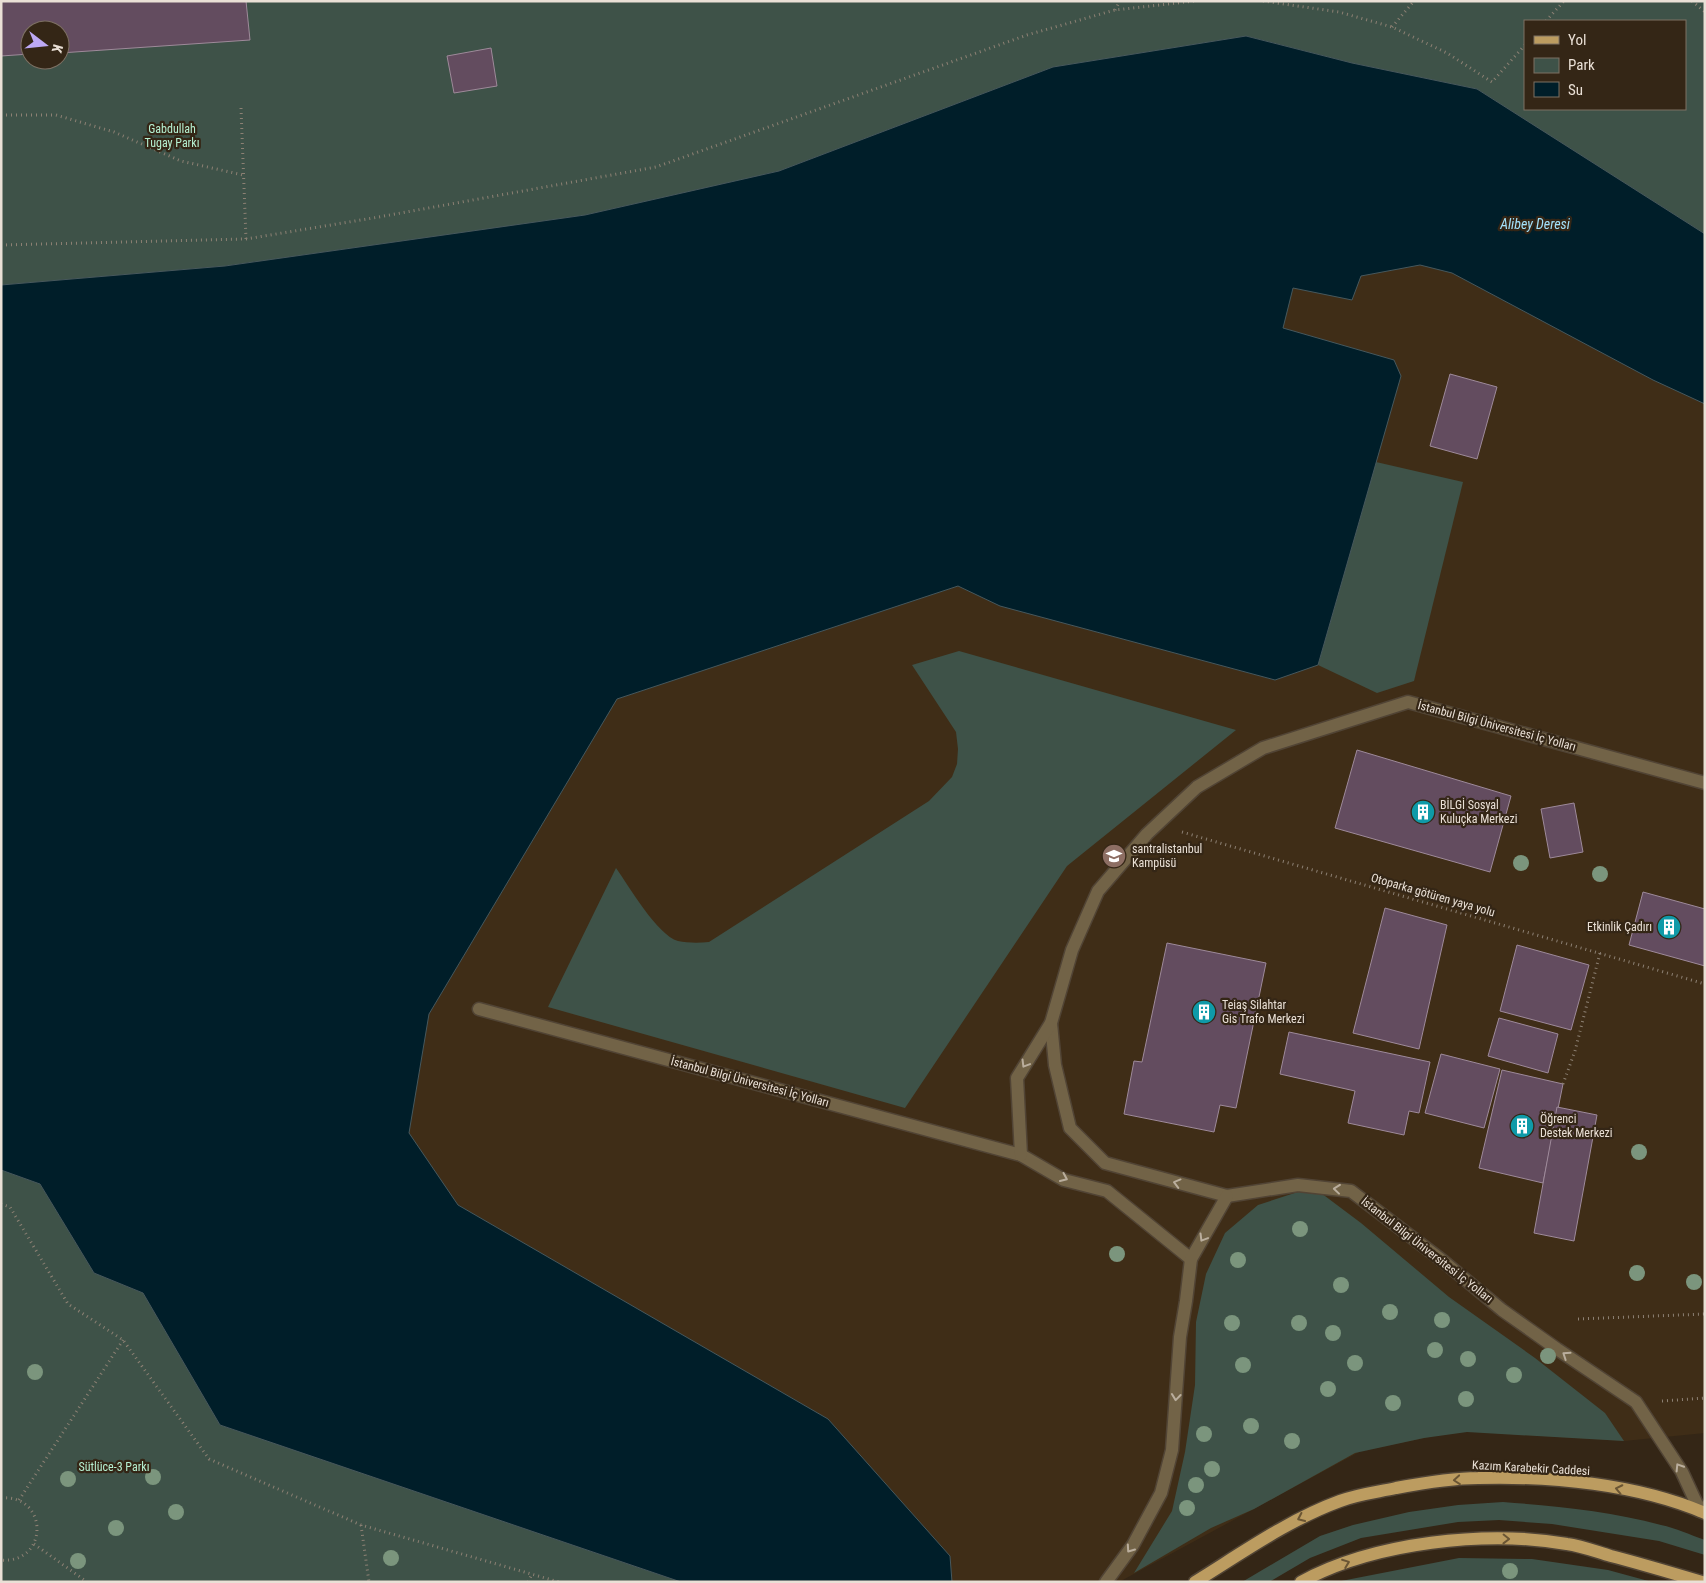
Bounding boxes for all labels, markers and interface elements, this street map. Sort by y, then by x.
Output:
north arrow [20,20,70,70]
legend [1524,20,1686,110]
text: Yol [1568,31,1586,49]
text: K [49,43,66,55]
text: Park [1568,56,1595,74]
text: Su [1568,81,1583,99]
park label: Gabdullah Tugay Parkı [144,122,200,150]
water label: Alibey Deresi [1499,216,1571,232]
street label: İstanbul Bilgi Üniversitesi İç Yolları [1416,697,1578,754]
place label: BİLGİ Sosyal Kuluçka Merkezi [1440,797,1518,826]
building icon: BİLGİ Sosyal Kuluçka Merkezi [1410,799,1436,825]
place label: santralistanbul Kampüsü [1132,842,1202,870]
school or university icon: santralistanbul Kampüsü [1101,843,1127,869]
street label: Otoparka götüren yaya yolu [1369,871,1497,919]
building icon: Etkinlik Çadırı [1656,914,1682,940]
place label: Etkinlik Çadırı [1587,920,1652,934]
place label: Teiaş Silahtar Gis Trafo Merkezi [1222,998,1305,1026]
building icon: Teiaş Silahtar Gis Trafo Merkezi [1191,999,1217,1025]
street label: İstanbul Bilgi Üniversitesi İç Yolları [669,1053,831,1110]
one-way arrow [1022,1059,1032,1068]
place label: Öğrenci Destek Merkezi [1540,1111,1613,1140]
building icon: Öğrenci Destek Merkezi [1509,1113,1535,1139]
one-way arrow [1059,1172,1068,1183]
one-way arrow [1173,1178,1182,1189]
one-way arrow [1332,1184,1340,1195]
street label: İstanbul Bilgi Üniversitesi İç Yolları [1358,1193,1496,1306]
one-way arrow [1199,1233,1209,1242]
one-way arrow [1562,1352,1571,1361]
one-way arrow [1171,1393,1182,1401]
street label: Kazım Karabekir Caddesi [1472,1458,1590,1478]
park label: Sütlüce-3 Parkı [78,1460,150,1474]
one-way arrow [1676,1463,1685,1473]
one-way arrow [1453,1474,1461,1485]
one-way arrow [1615,1484,1624,1495]
one-way arrow [1297,1512,1306,1523]
one-way arrow [1502,1534,1510,1544]
one-way arrow [1127,1544,1136,1553]
one-way arrow [1341,1558,1350,1569]

